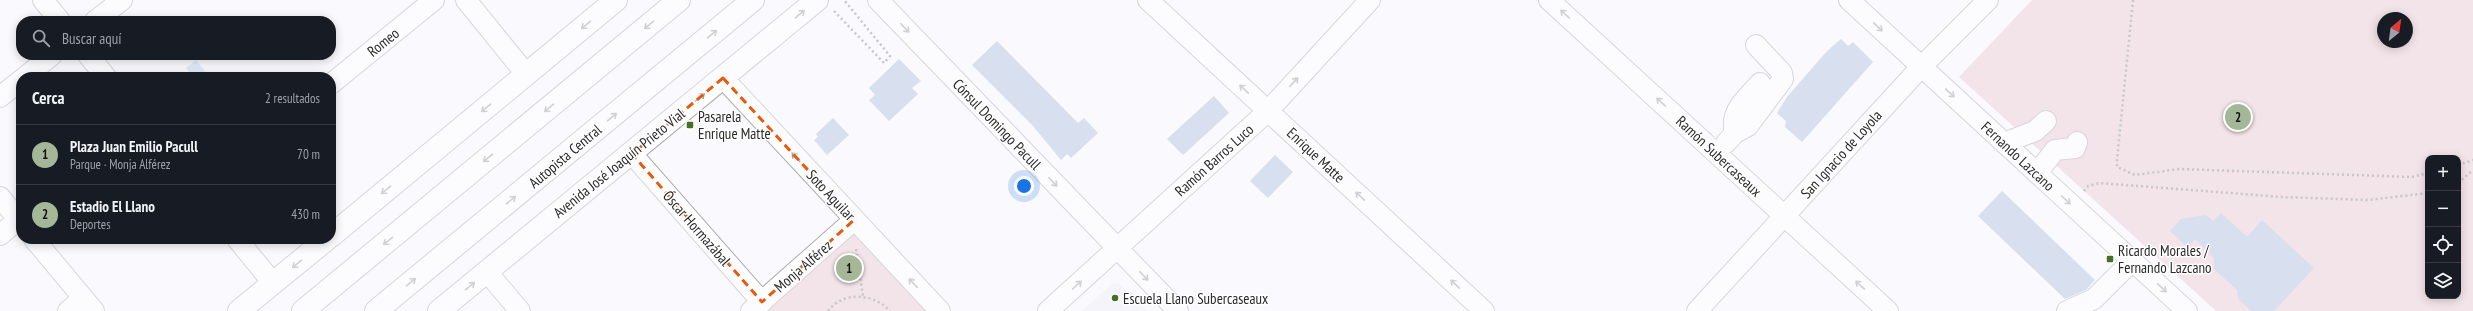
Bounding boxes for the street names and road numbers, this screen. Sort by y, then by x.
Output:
street label: Romeo [363,23,403,61]
street label: Cónsul Domingo Pacull [949,75,1046,174]
street label: Avenida José Joaquín Prieto Vial [549,104,689,222]
street label: San Ignacio de Loyola [1796,106,1886,202]
street label: Ramón Subercaseaux [1672,111,1766,201]
street label: Fernando Lazcano [1977,117,2059,195]
street label: Autopista Central [525,120,606,192]
street label: Ramón Barros Luco [1171,120,1257,200]
street label: Enrique Matte [1283,123,1349,187]
street label: Soto Aguilar [803,166,860,225]
street label: Óscar Hormazábal [659,186,735,270]
street label: Monja Alférez [770,236,836,296]

